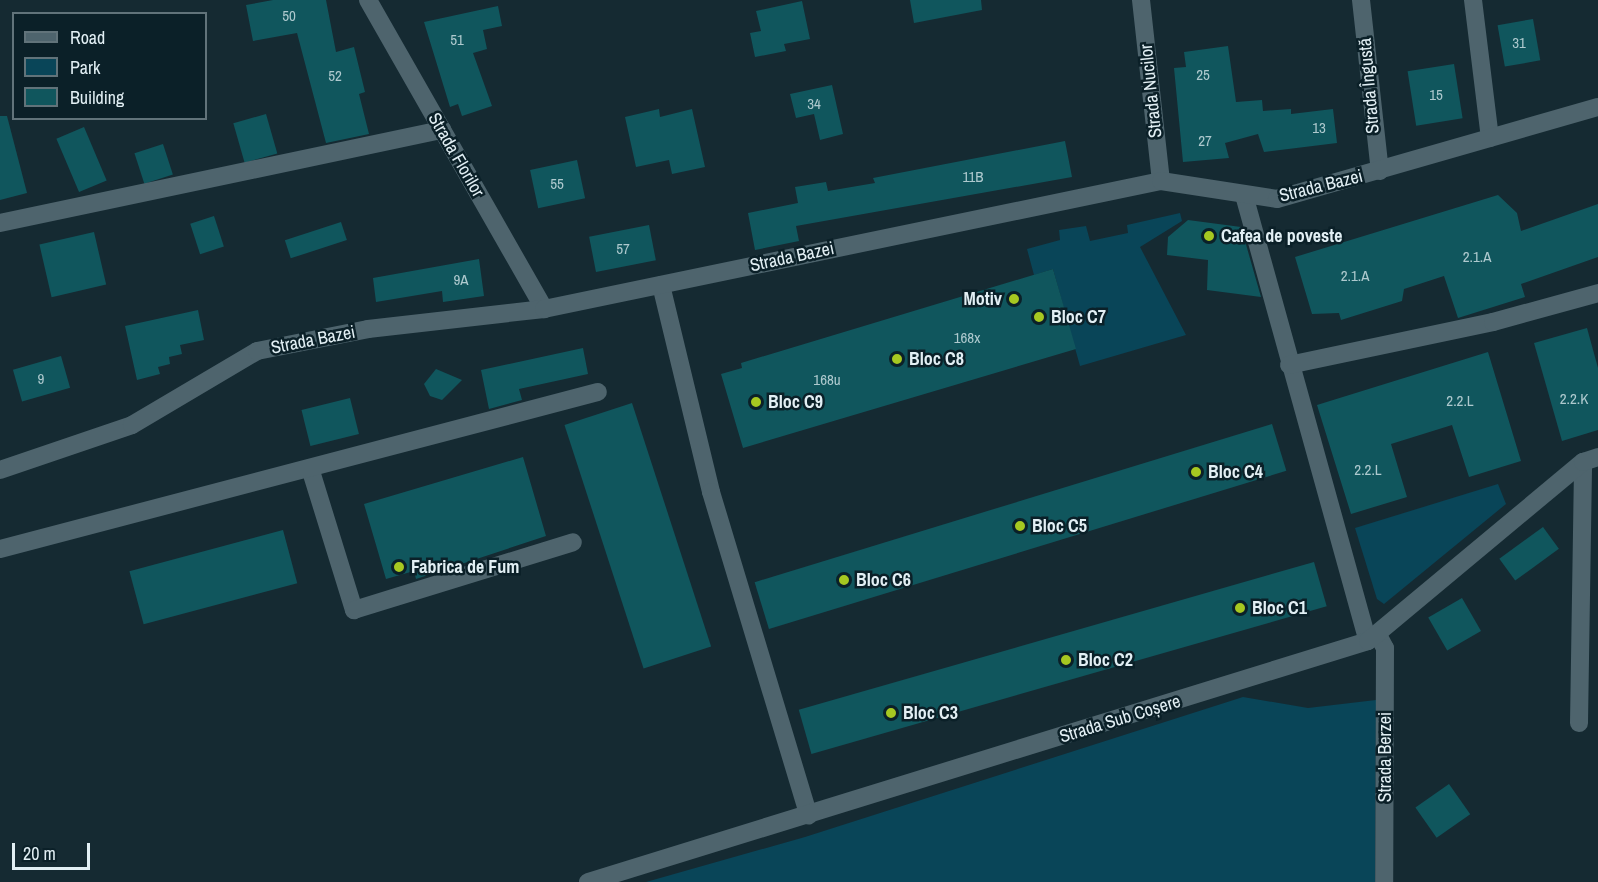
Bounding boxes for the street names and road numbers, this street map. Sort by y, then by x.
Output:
street label: Strada Îngustă [1354,37,1384,135]
street label: Strada Nucilor [1135,43,1167,139]
street label: Strada Florilor [423,109,489,201]
street label: Strada Bazei [1277,165,1365,207]
street label: Strada Bazei [748,238,836,276]
street label: Strada Bazei [269,321,357,359]
street label: Strada Sub Coșere [1057,690,1183,748]
street label: Strada Berzei [1374,712,1396,802]

